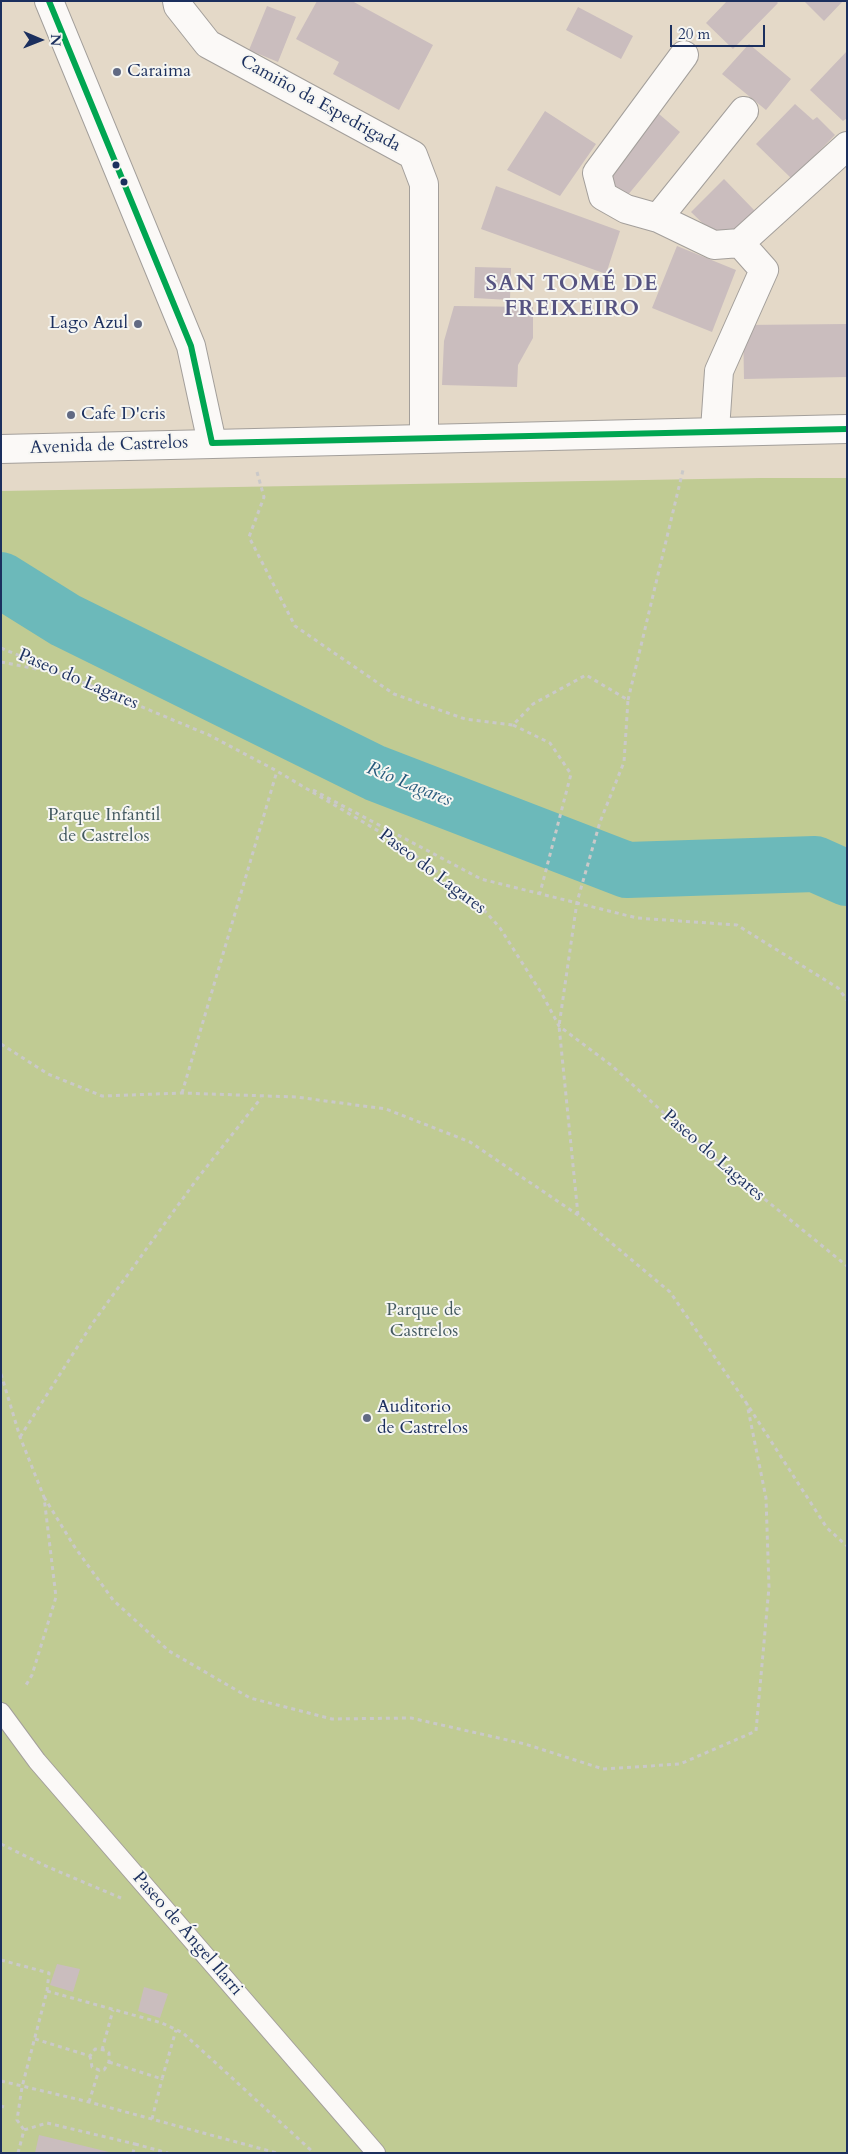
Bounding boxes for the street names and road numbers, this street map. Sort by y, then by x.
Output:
street label: Camiño da Espedrigada [236,51,404,157]
street label: Avenida de Castrelos [29,432,189,460]
street label: Paseo do Lagares [15,645,141,715]
street label: Paseo do Lagares [374,825,490,919]
street label: Paseo do Lagares [657,1106,769,1206]
street label: Paseo de Ángel Ilarri [127,1868,247,2000]

